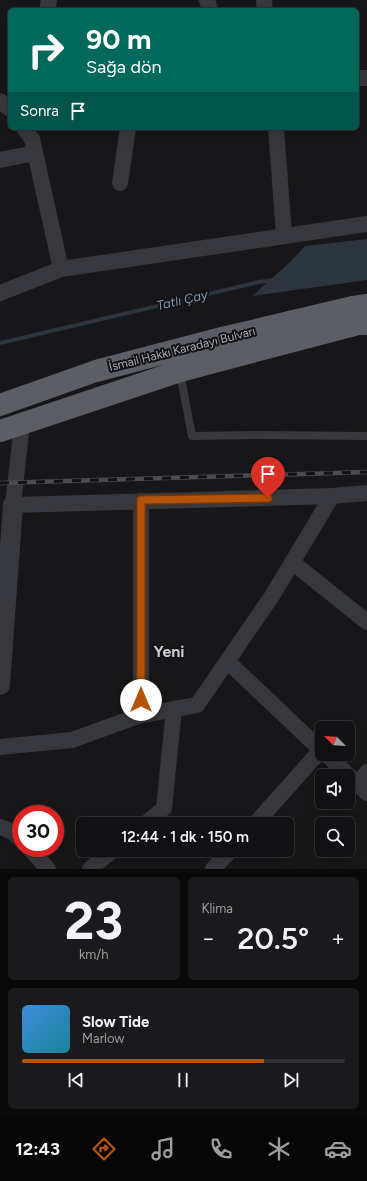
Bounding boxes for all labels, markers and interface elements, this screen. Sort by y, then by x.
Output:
text: 90 m [86,22,151,56]
icon: right [20,24,72,76]
text: Sağa dön [86,56,161,78]
icon: arrive [67,100,89,122]
text: Sonra [20,102,59,120]
water label: Tatlı Çay [155,287,210,313]
street label: İsmail Hakkı Karadayı Bulvarı [107,324,257,374]
pin [251,457,285,498]
icon: arrive [257,463,279,485]
district label: Yeni [153,642,185,661]
position arrow [120,679,162,721]
north arrow [315,721,355,761]
map controls [315,721,355,857]
button: sound [315,769,355,809]
speed limit sign: 30 [12,805,64,857]
button: search [315,817,355,857]
text: 12:44 · 1 dk · 150 m [121,828,249,846]
text: 23 [64,890,123,952]
text: Klima [202,901,233,916]
text: 20.5° [237,920,309,957]
text: − [202,925,215,952]
text: + [331,925,345,952]
text: km/h [79,947,109,962]
text: Slow Tide [82,1013,149,1031]
text: Marlow [82,1031,124,1046]
icon: previous [65,1069,87,1091]
icon: pause [172,1069,194,1091]
icon: next [280,1069,302,1091]
icon: directions [90,1135,118,1163]
icon: music [149,1135,177,1163]
icon: phone [207,1135,235,1163]
icon: climate [265,1135,293,1163]
icon: car [324,1135,352,1163]
text: 12:43 [15,1138,60,1160]

